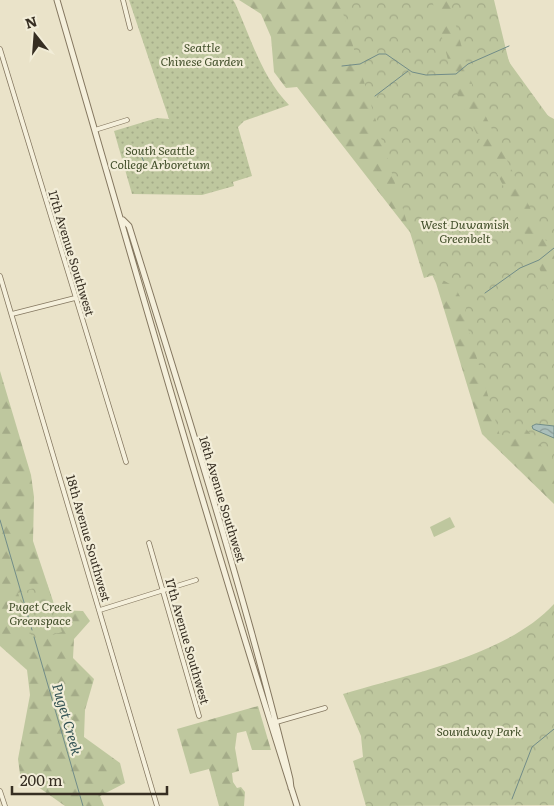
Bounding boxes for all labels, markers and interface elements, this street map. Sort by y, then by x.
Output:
north arrow [10,10,60,60]
text: N [22,10,40,33]
park label: Seattle Chinese Garden [160,38,244,70]
park label: South Seattle College Arboretum [110,141,211,173]
street label: 17th Avenue Southwest [44,188,100,318]
park label: West Duwamish Greenbelt [421,215,509,247]
street label: 16th Avenue Southwest [195,434,251,564]
street label: 18th Avenue Southwest [62,472,116,604]
street label: 17th Avenue Southwest [161,576,215,706]
park label: Puget Creek Greenspace [8,597,72,629]
water label: Puget Creek [48,681,88,758]
park label: Soundway Park [437,722,522,740]
scale bar [12,764,168,796]
text: 200 m [20,768,63,791]

